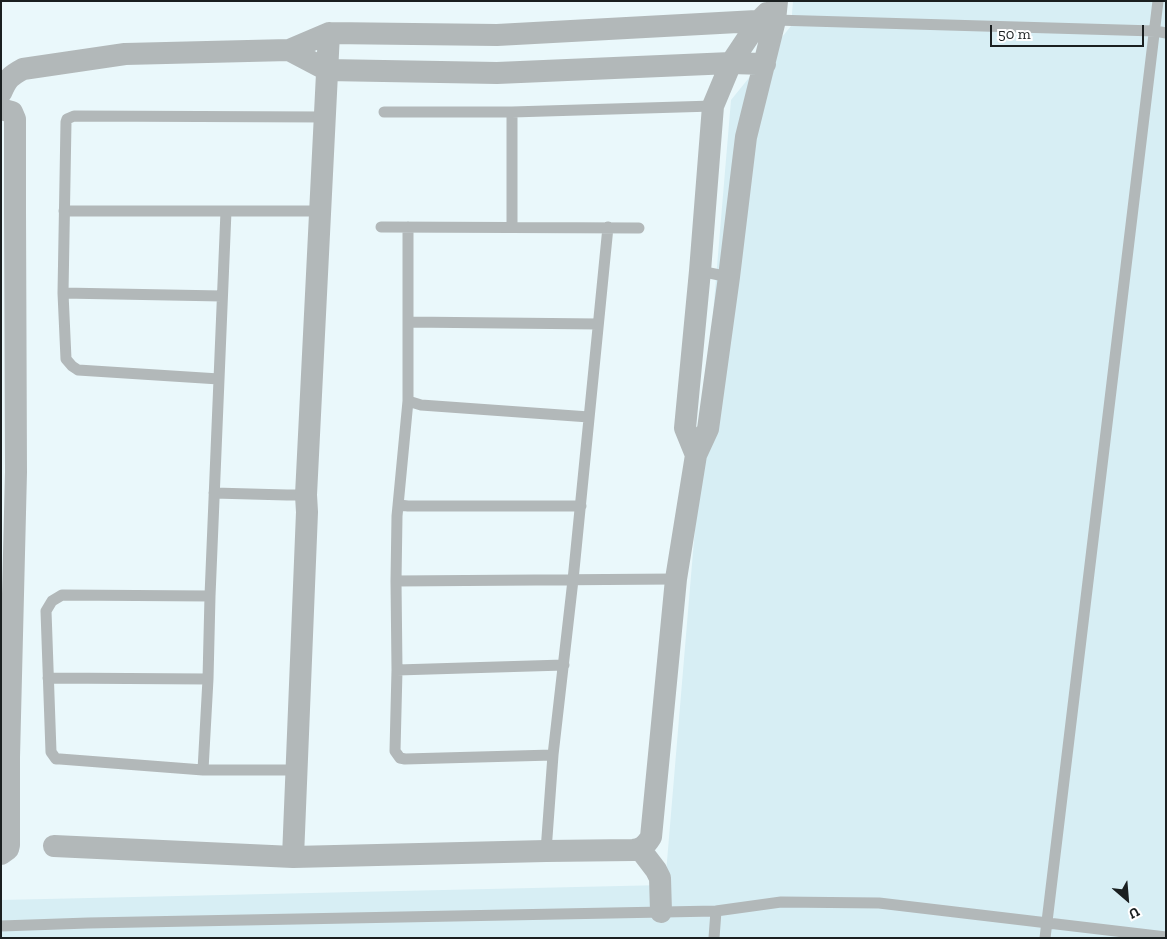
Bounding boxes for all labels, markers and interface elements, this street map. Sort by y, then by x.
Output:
scale bar [992,15,1146,47]
text: 50 m [998,25,1031,43]
north arrow [1102,874,1152,924]
text: U [1126,903,1142,923]

